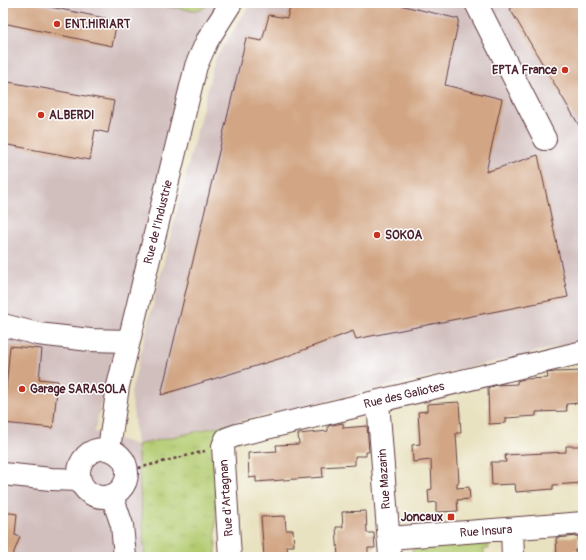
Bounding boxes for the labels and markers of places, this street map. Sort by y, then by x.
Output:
place label: ENT.HIRIART [65,17,131,32]
marker: ENT.HIRIART [52,19,62,29]
place label: EPTA France [492,63,558,78]
marker: EPTA France [560,65,570,75]
place label: ALBERDI [49,108,94,123]
marker: ALBERDI [36,110,46,120]
place label: SOKOA [385,228,422,243]
marker: SOKOA [372,230,382,240]
place label: Garage SARASOLA [30,382,127,397]
marker: Garage SARASOLA [17,384,27,394]
place label: Joncaux [401,510,443,525]
marker: Joncaux [446,512,456,522]

